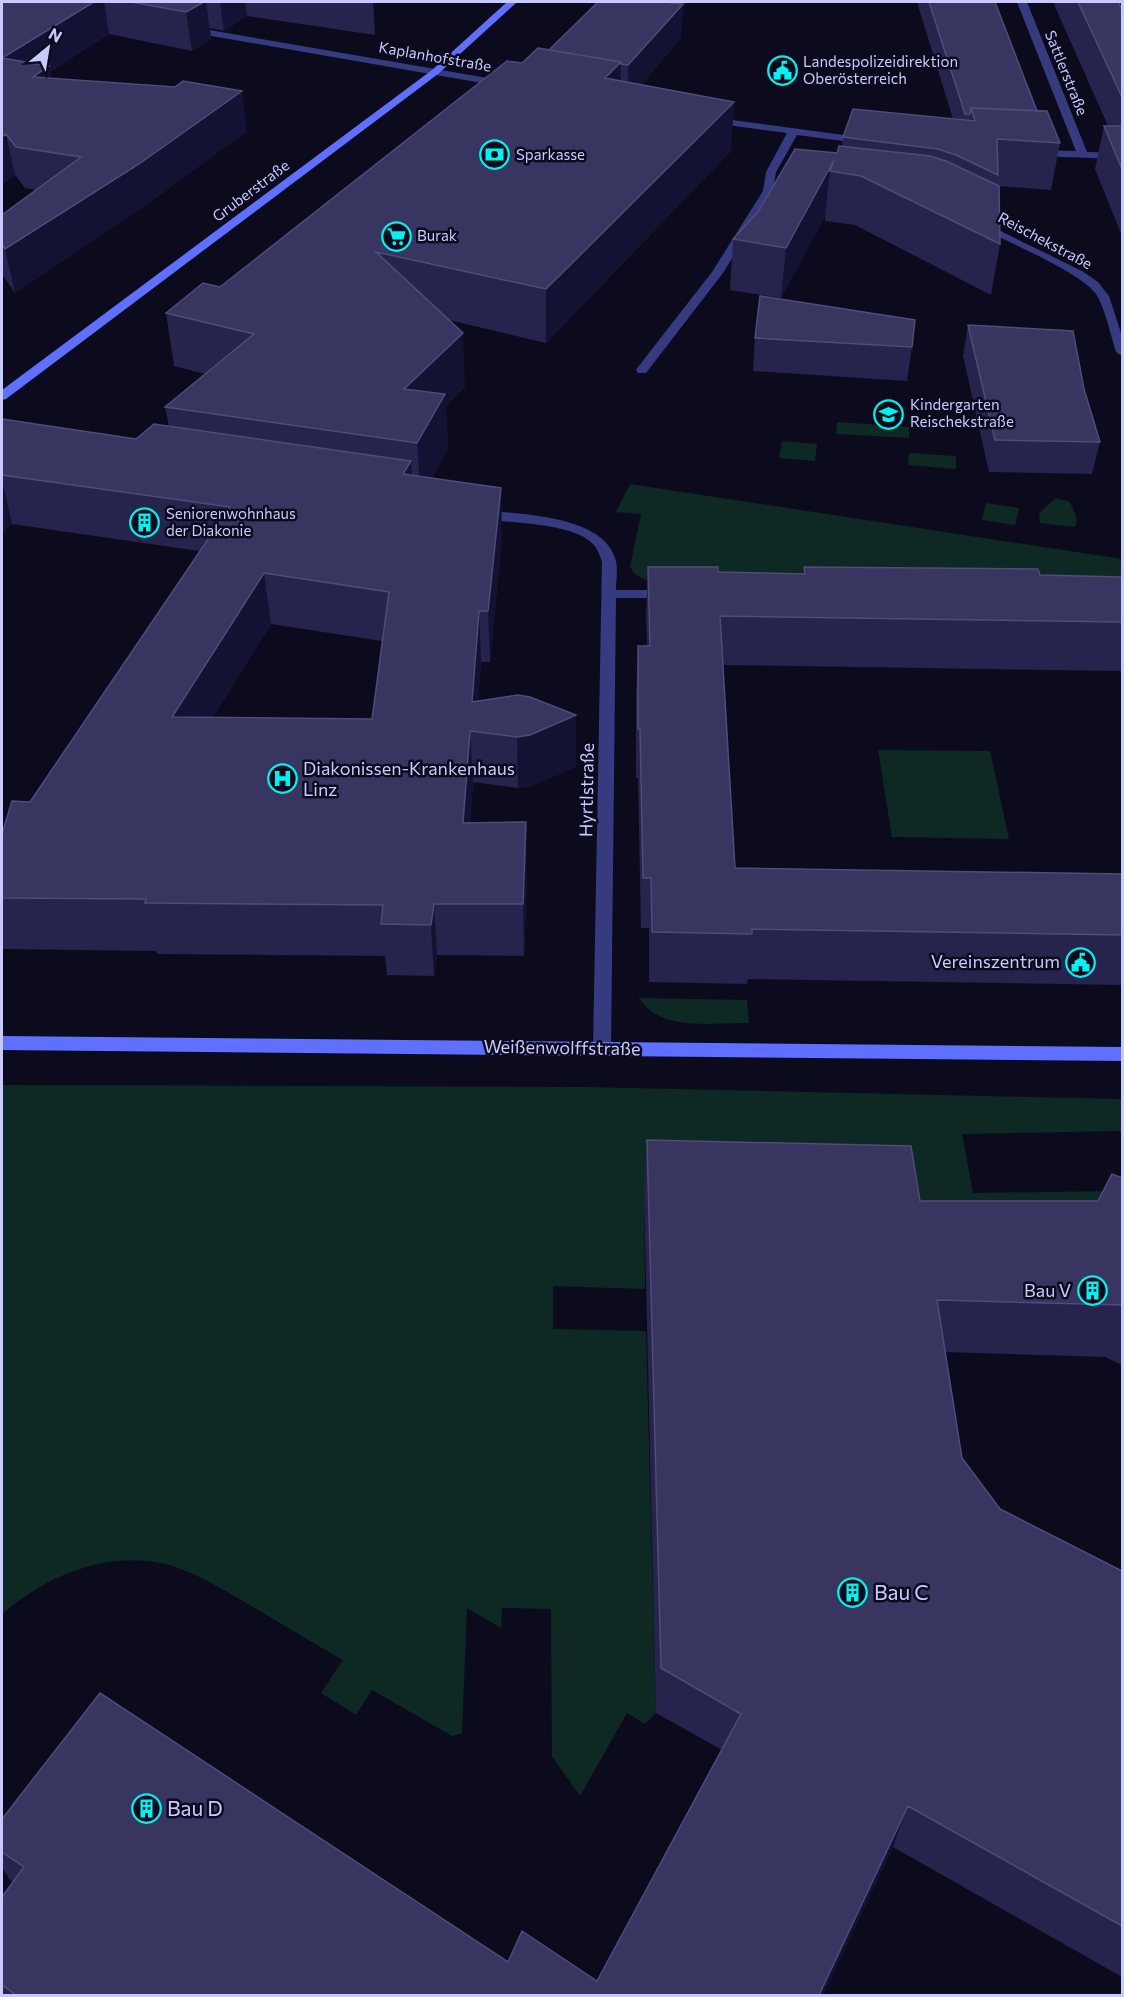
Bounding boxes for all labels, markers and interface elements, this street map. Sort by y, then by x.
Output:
north arrow [18,18,78,78]
text: N [46,23,66,46]
street label: Sattlerstraße [1042,28,1092,118]
street label: Kaplanhofstraße [378,37,493,75]
place label: Landespolizeidirektion Oberösterreich [803,52,958,87]
public building icon: Landespolizeidirektion Oberösterreich [766,55,798,87]
bank icon: Sparkasse [479,139,511,171]
place label: Sparkasse [516,145,585,163]
street label: Gruberstraße [208,155,292,225]
street label: Reischekstraße [995,208,1096,272]
supermarket icon: Burak [380,220,412,252]
place label: Burak [417,226,457,244]
place label: Kindergarten Reischekstraße [910,395,1014,430]
school or university icon: Kindergarten Reischekstraße [873,398,905,430]
place label: Seniorenwohnhaus der Diakonie [166,504,296,539]
building icon: Seniorenwohnhaus der Diakonie [129,507,161,539]
street label: Hyrtlstraße [574,743,598,837]
place label: Diakonissen-Krankenhaus Linz [303,757,515,800]
hospital icon: Diakonissen-Krankenhaus Linz [266,763,298,795]
public building icon: Vereinszentrum [1065,946,1097,978]
place label: Vereinszentrum [931,950,1060,972]
street label: Weißenwolffstraße [483,1035,641,1059]
building icon: Bau V [1076,1275,1108,1307]
place label: Bau V [1024,1279,1071,1301]
building icon: Bau C [837,1577,869,1609]
place label: Bau C [874,1579,929,1604]
building icon: Bau D [130,1793,162,1825]
place label: Bau D [167,1795,223,1820]

